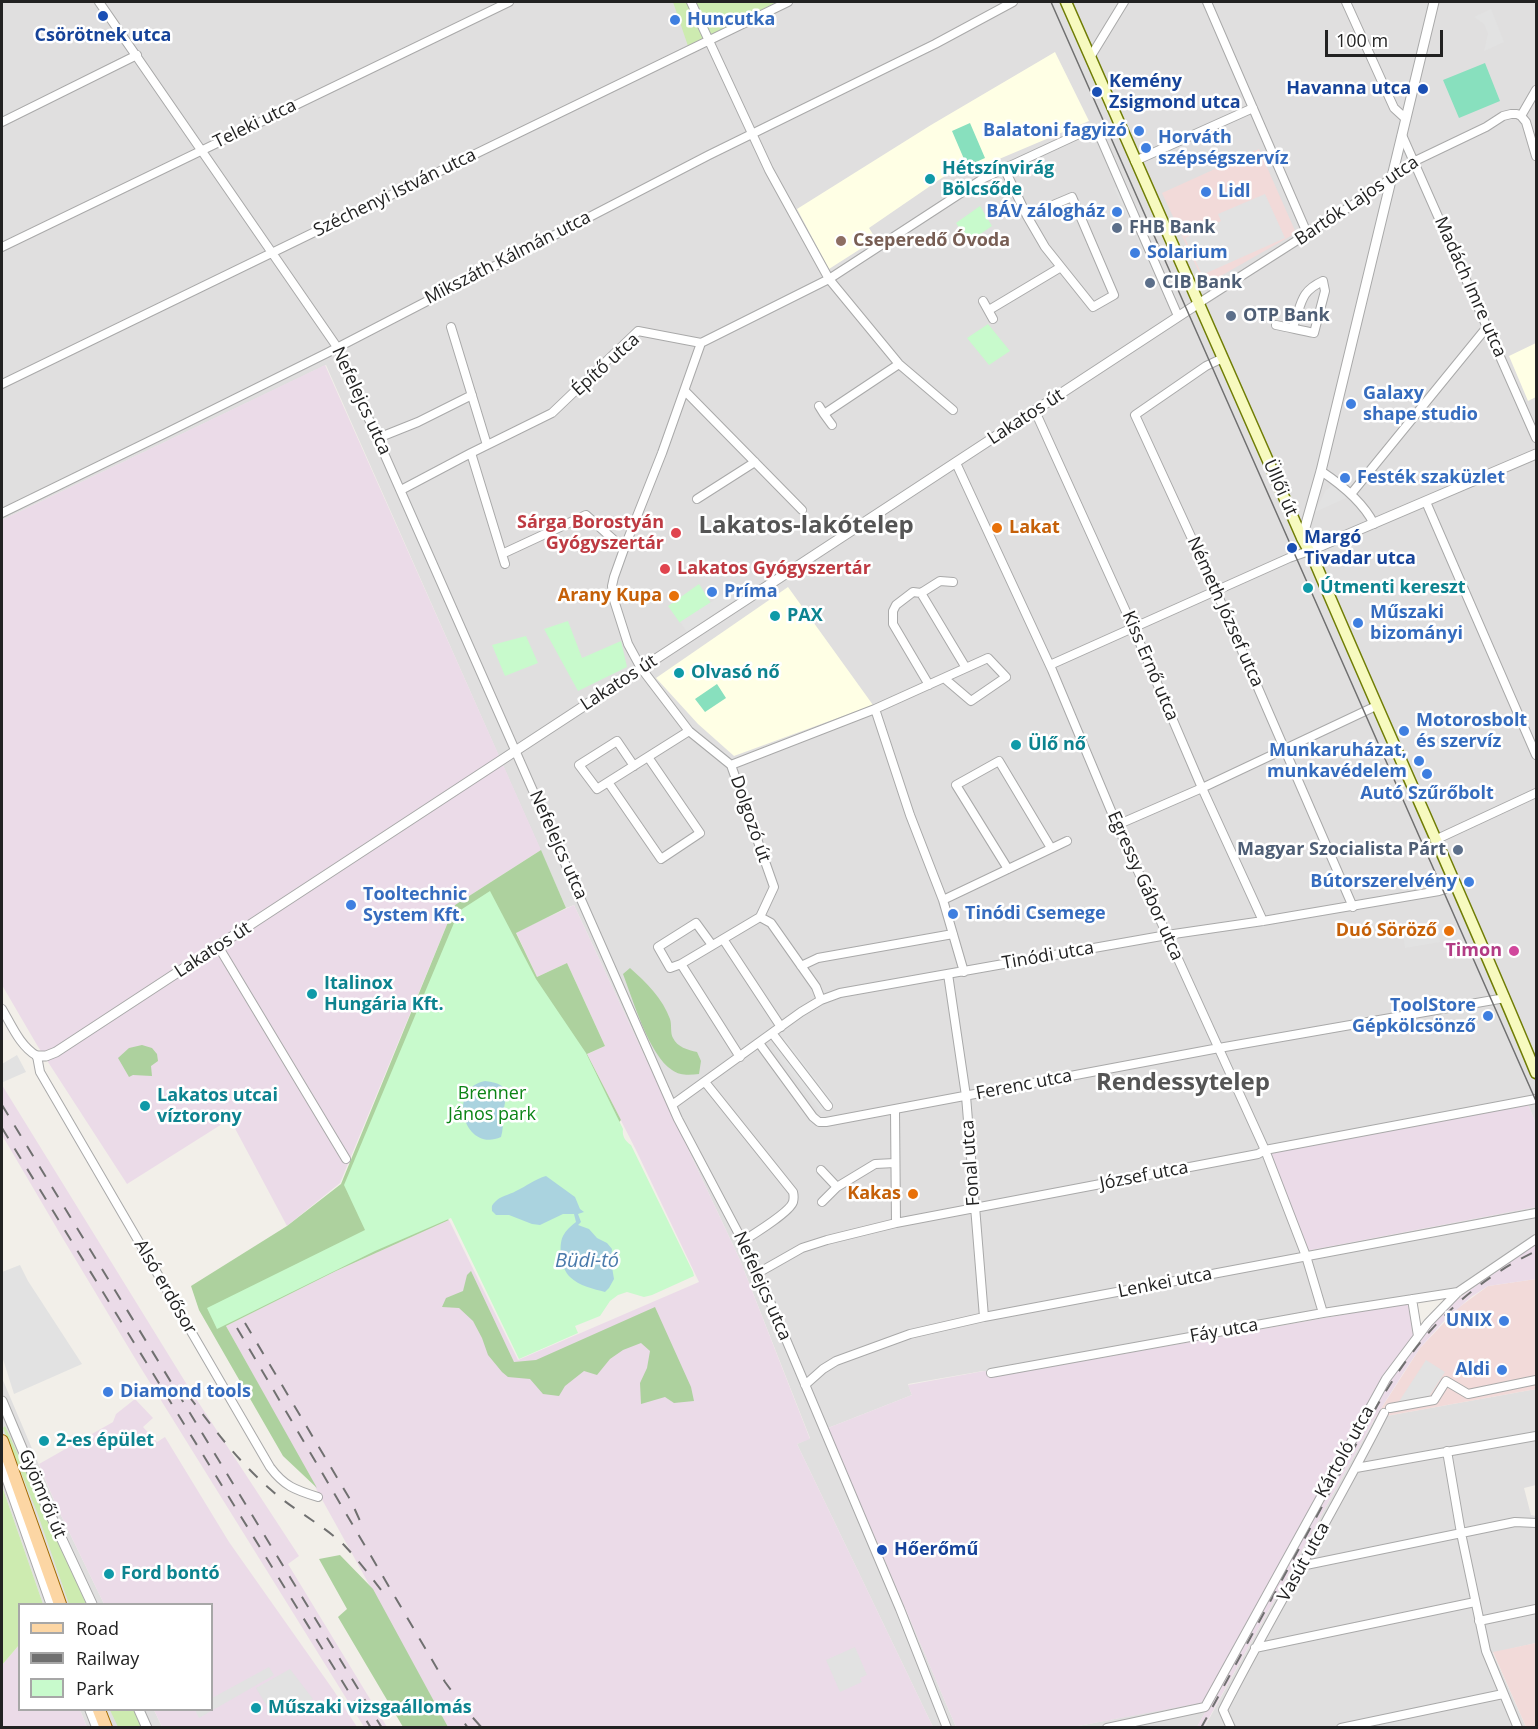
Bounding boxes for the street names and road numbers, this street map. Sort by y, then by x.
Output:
street label: Teleki utca [210,95,300,153]
street label: Széchenyi István utca [310,144,480,242]
street label: Bartók Lajos utca [1291,152,1423,250]
street label: Mikszáth Kálmán utca [421,207,595,309]
street label: Madách Imre utca [1429,213,1511,361]
street label: Építő utca [568,329,644,401]
street label: Nefelejcs utca [326,343,396,459]
street label: Lakatos út [984,384,1068,450]
street label: Üllői út [1258,456,1302,520]
street label: Németh József utca [1182,534,1268,690]
street label: Kiss Ernő utca [1117,608,1183,724]
street label: Lakatos út [577,650,661,716]
street label: Dolgozó út [725,773,775,865]
street label: Nefelejcs utca [524,787,592,903]
street label: Egressy Gábor utca [1102,808,1188,964]
street label: Lakatos út [171,917,255,983]
street label: Tinódi utca [1001,937,1095,975]
street label: Ferenc utca [974,1065,1074,1105]
street label: Fonal utca [957,1119,985,1207]
street label: József utca [1098,1157,1190,1195]
street label: Nefelejcs utca [728,1228,796,1344]
street label: Alsó erdősor [129,1236,201,1338]
street label: Lenkei utca [1116,1263,1214,1303]
street label: Fáy utca [1188,1314,1260,1348]
street label: Kártoló utca [1311,1402,1379,1502]
street label: Gyömrői út [14,1446,70,1542]
street label: Vasút utca [1273,1518,1335,1606]

